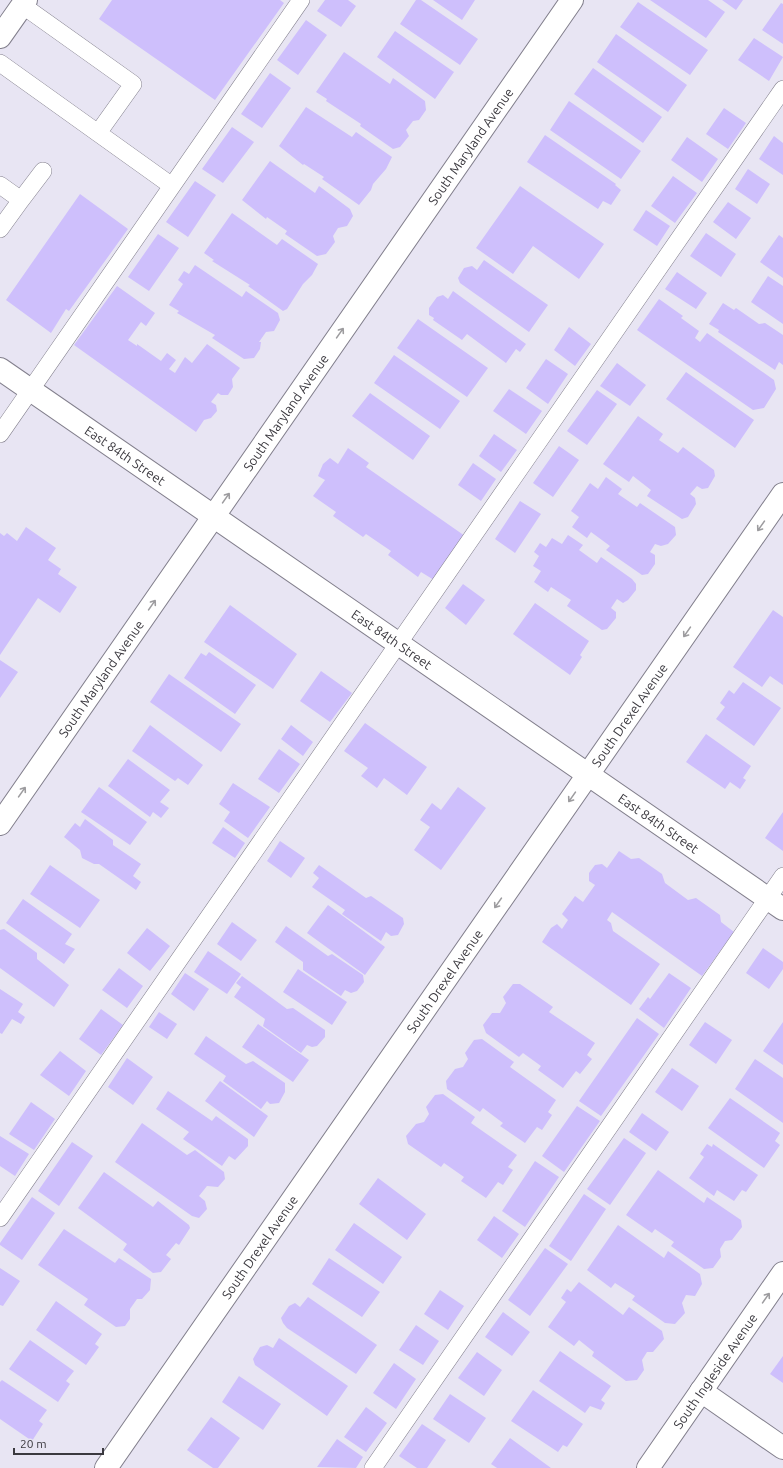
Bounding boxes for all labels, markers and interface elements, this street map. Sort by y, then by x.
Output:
street label: South Maryland Avenue [425,85,516,207]
one-way arrow [336,328,344,339]
street label: South Maryland Avenue [240,351,331,473]
street label: East 84th Street [82,423,168,488]
one-way arrow [222,493,230,504]
one-way arrow [757,520,765,531]
one-way arrow [148,599,156,610]
street label: East 84th Street [349,607,435,672]
street label: South Maryland Avenue [56,618,146,740]
one-way arrow [683,627,691,638]
street label: South Drexel Avenue [589,661,670,769]
one-way arrow [18,787,26,798]
one-way arrow [568,791,576,802]
street label: East 84th Street [616,791,701,856]
one-way arrow [494,898,502,909]
street label: South Drexel Avenue [404,927,485,1035]
street label: South Drexel Avenue [219,1193,300,1301]
one-way arrow [762,1293,770,1304]
street label: South Ingleside Avenue [671,1311,760,1431]
scale bar [14,1430,103,1456]
text: 20 m [20,1437,47,1450]

